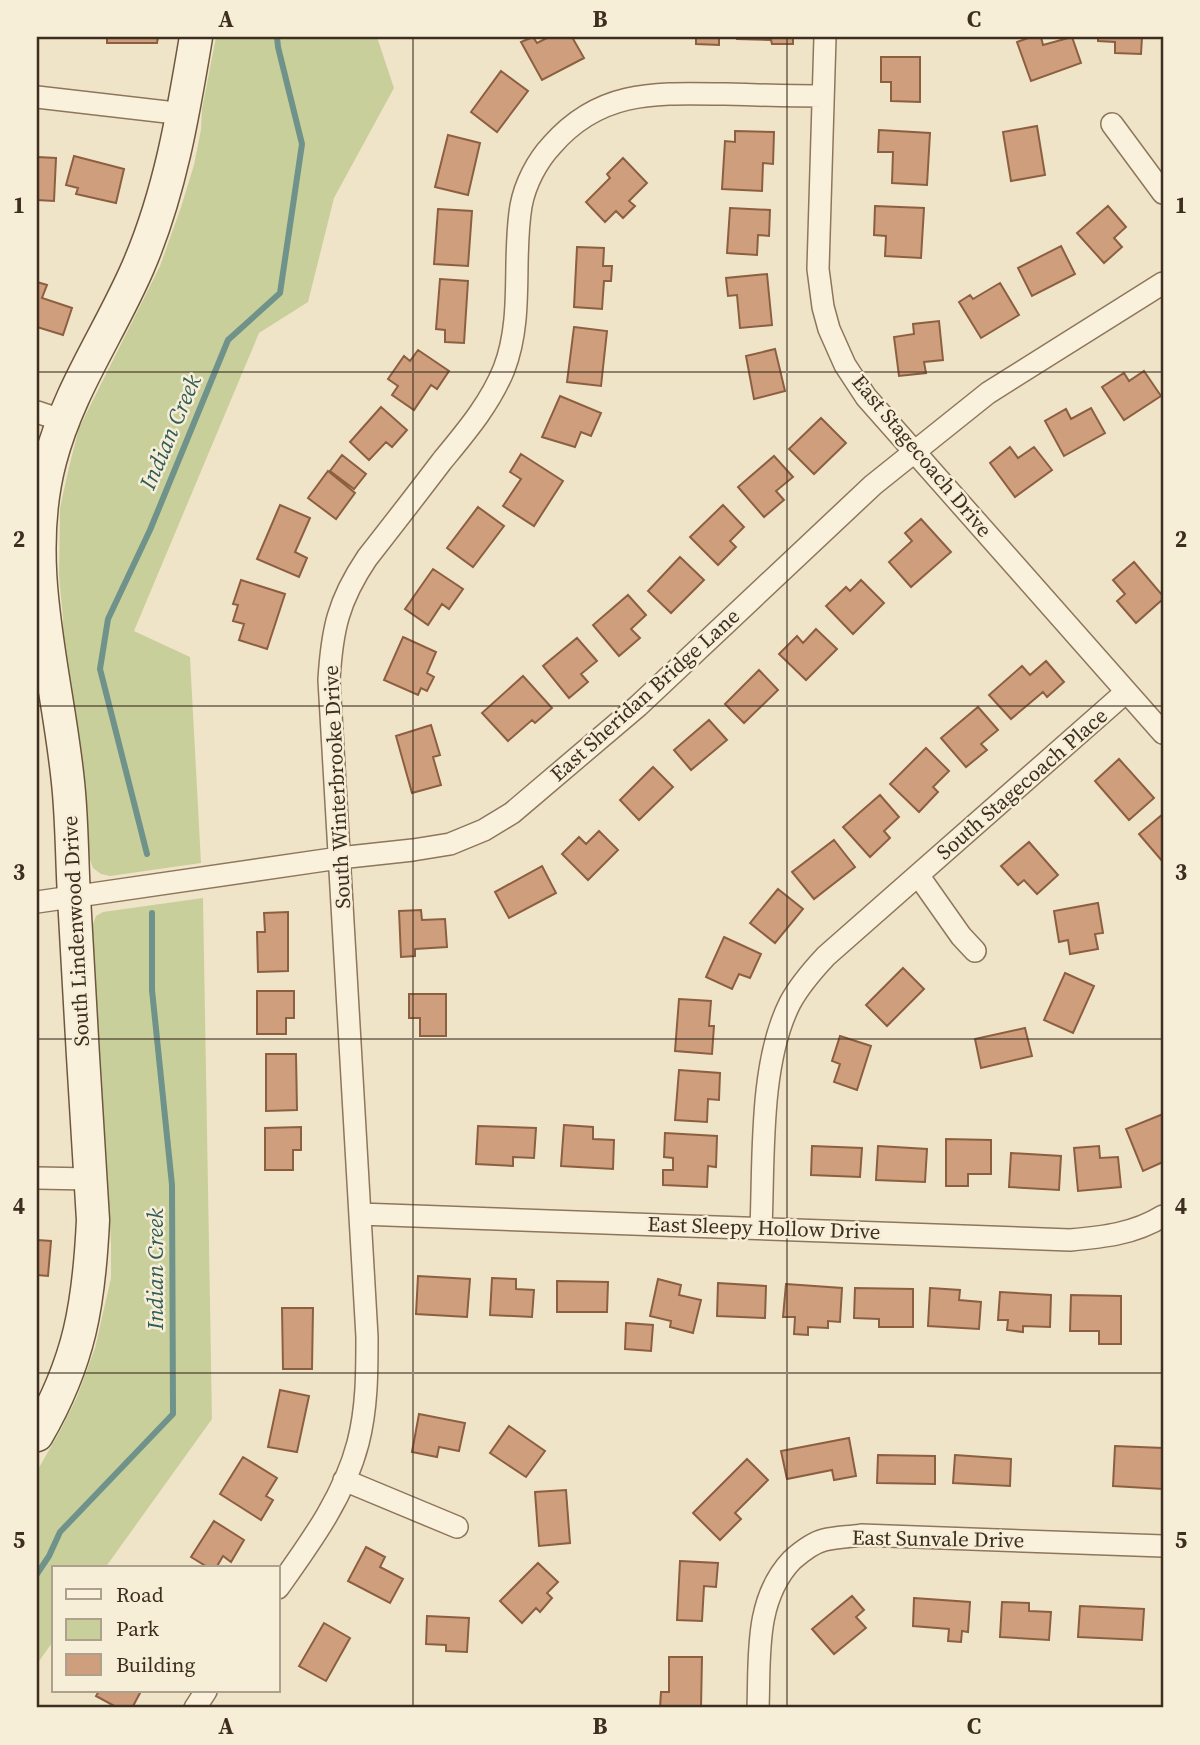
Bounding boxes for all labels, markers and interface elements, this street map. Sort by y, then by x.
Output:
text: A [218,3,234,35]
text: B [593,3,608,35]
text: C [967,3,981,35]
text: 1 [13,189,25,221]
text: 1 [1175,189,1187,221]
street label: East Stagecoach Drive [846,368,999,543]
water label: Indian Creek [131,370,209,495]
text: 2 [13,523,25,555]
text: 2 [1175,523,1187,555]
street label: East Sheridan Bridge Lane [544,602,746,788]
street label: South Winterbrooke Drive [316,665,357,910]
street label: South Stagecoach Place [930,701,1113,866]
street label: South Lindenwood Drive [55,815,96,1047]
text: 3 [13,856,25,888]
text: 3 [1175,856,1187,888]
text: 4 [13,1190,25,1222]
text: 4 [1175,1190,1187,1222]
water label: Indian Creek [139,1208,171,1331]
street label: East Sleepy Hollow Drive [647,1209,881,1246]
street label: East Sunvale Drive [852,1522,1025,1555]
text: 5 [13,1524,25,1556]
text: 5 [1175,1524,1187,1556]
legend [52,1566,280,1692]
text: Road [116,1580,164,1609]
text: Park [116,1614,160,1643]
text: Building [116,1650,195,1679]
text: A [218,1710,234,1742]
text: B [593,1710,608,1742]
text: C [967,1710,981,1742]

